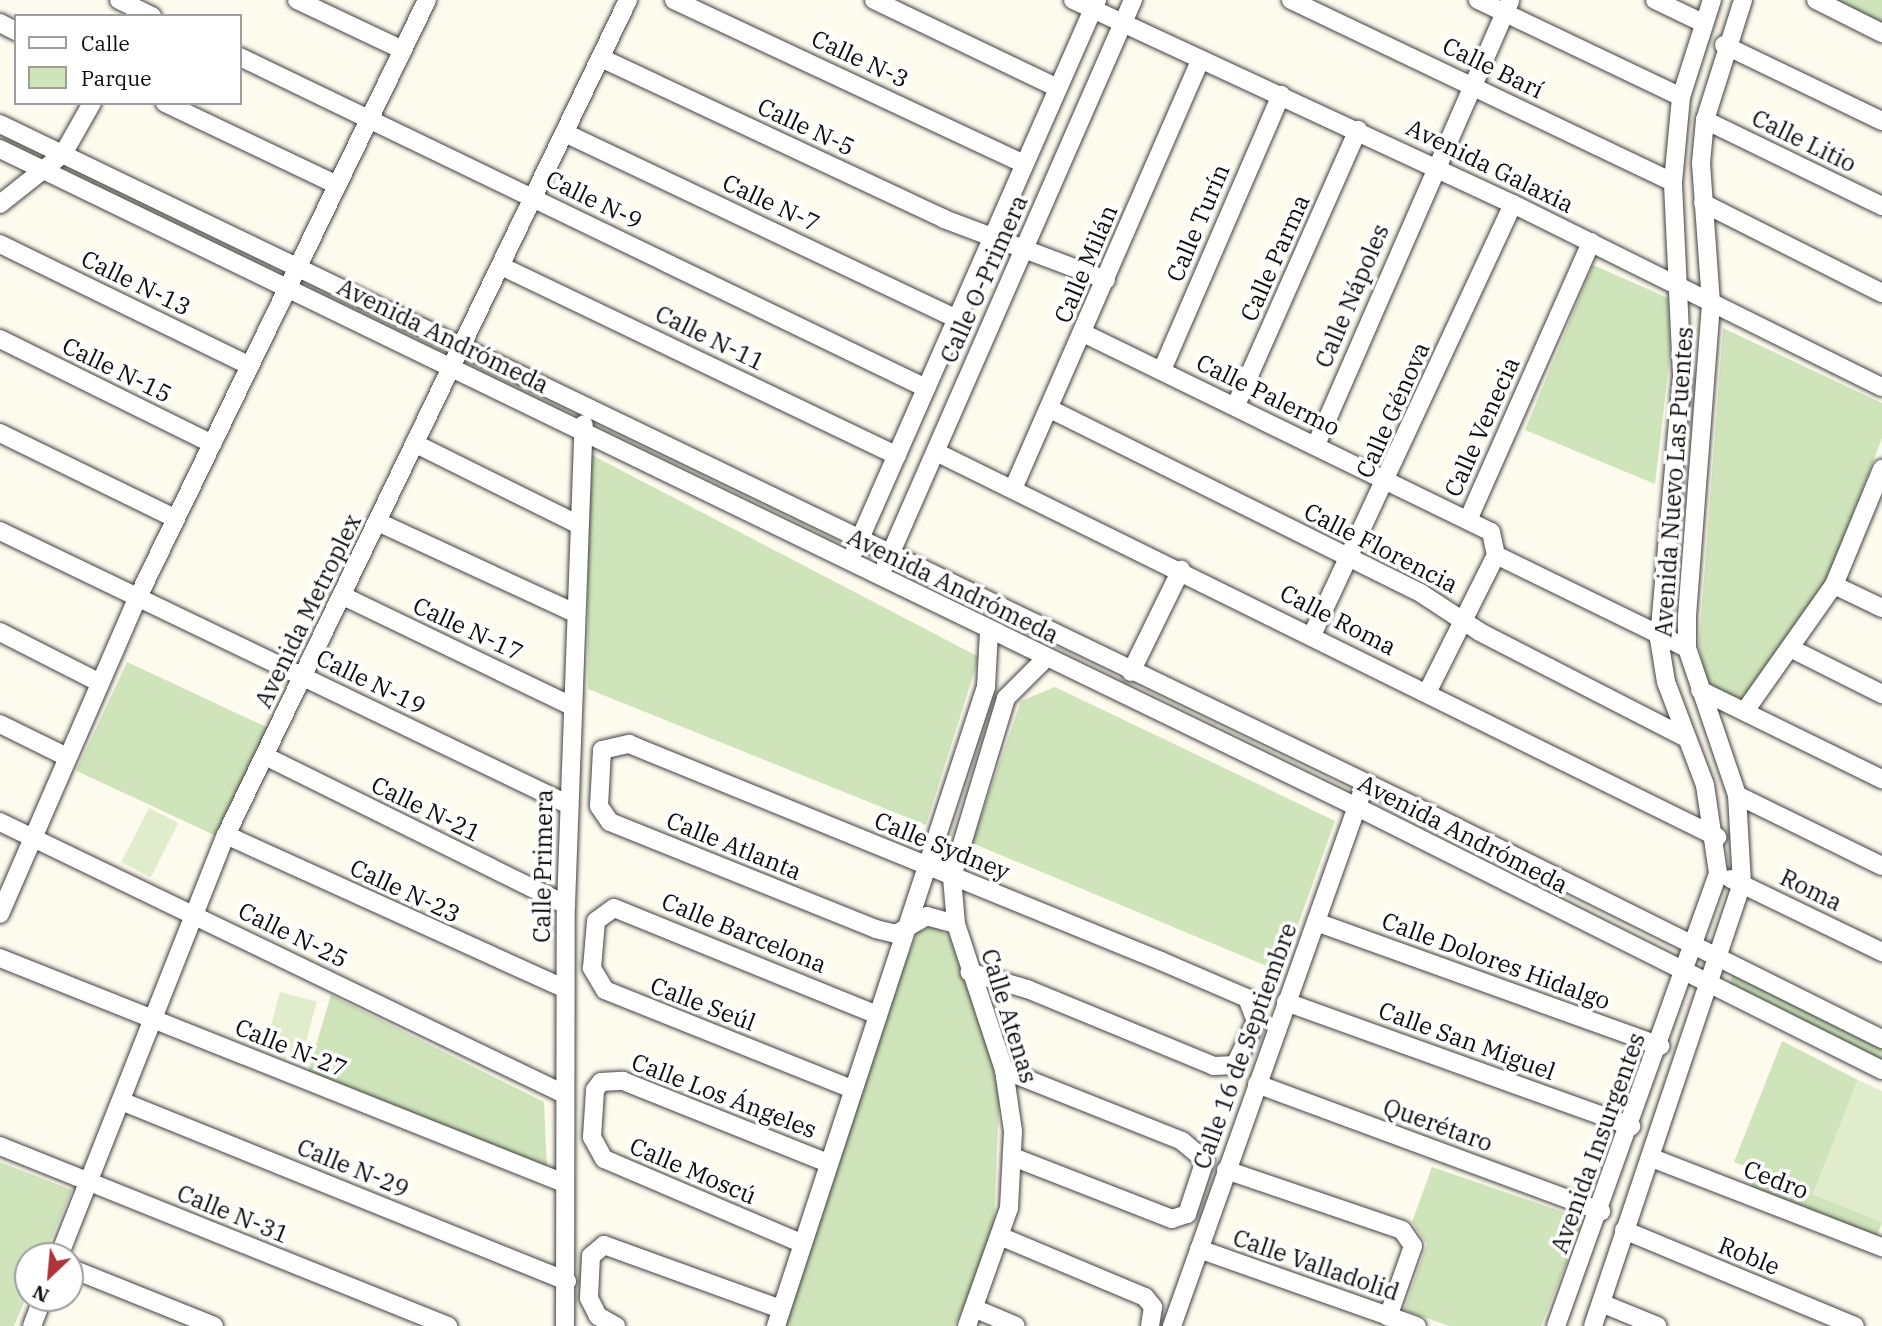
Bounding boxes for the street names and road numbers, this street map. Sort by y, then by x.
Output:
street label: Calle N-3 [807,24,913,94]
street label: Calle Barí [1438,31,1548,105]
street label: Calle N-5 [753,92,859,162]
street label: Calle Litio [1747,103,1861,179]
street label: Avenida Galaxia [1402,113,1578,219]
street label: Calle Turín [1160,160,1236,286]
street label: Calle N-9 [541,164,647,236]
street label: Calle N-7 [718,168,824,238]
street label: Calle Parma [1234,190,1316,326]
street label: Calle O-Primera [934,191,1034,367]
street label: Calle Milán [1048,201,1124,327]
street label: Calle Nápoles [1309,220,1395,372]
street label: Calle N-13 [77,244,195,322]
street label: Avenida Andrómeda [333,272,553,400]
street label: Calle N-11 [651,299,769,377]
street label: Avenida Nuevo Las Puentes [1649,326,1699,638]
street label: Calle N-15 [58,331,176,409]
street label: Calle Génova [1350,338,1436,482]
street label: Calle Palermo [1192,348,1344,442]
street label: Calle Venecia [1438,353,1526,501]
street label: Calle Florencia [1299,497,1463,599]
street label: Avenida Metroplex [249,509,367,713]
street label: Avenida Andrómeda [843,522,1063,650]
street label: Calle Roma [1275,578,1401,662]
street label: Calle N-17 [408,591,528,667]
street label: Calle N-19 [312,643,430,721]
street label: Avenida Andrómeda [1353,769,1573,899]
street label: Calle N-21 [367,770,485,848]
street label: Calle Primera [527,789,559,943]
street label: Calle Atlanta [662,806,806,886]
street label: Calle Sydney [870,806,1014,886]
street label: Calle N-23 [345,853,465,929]
street label: Roma [1775,863,1847,917]
street label: Calle Barcelona [657,887,831,979]
street label: Calle N-25 [234,896,352,974]
street label: Calle Dolores Hidalgo [1378,906,1614,1016]
street label: Calle 16 de Septiembre [1187,919,1303,1173]
street label: Calle Atenas [975,945,1043,1087]
street label: Calle Seúl [646,971,760,1037]
street label: Calle San Miguel [1375,996,1559,1086]
street label: Calle N-27 [231,1013,351,1083]
street label: Avenida Insurgentes [1545,1029,1651,1257]
street label: Calle Los Ángeles [627,1047,821,1145]
street label: Querétaro [1379,1092,1497,1158]
street label: Calle Moscú [625,1131,761,1211]
street label: Calle N-29 [293,1133,413,1203]
street label: Cedro [1739,1155,1813,1205]
street label: Calle N-31 [173,1179,293,1249]
street label: Calle Valladolid [1229,1223,1403,1307]
street label: Roble [1714,1231,1784,1281]

